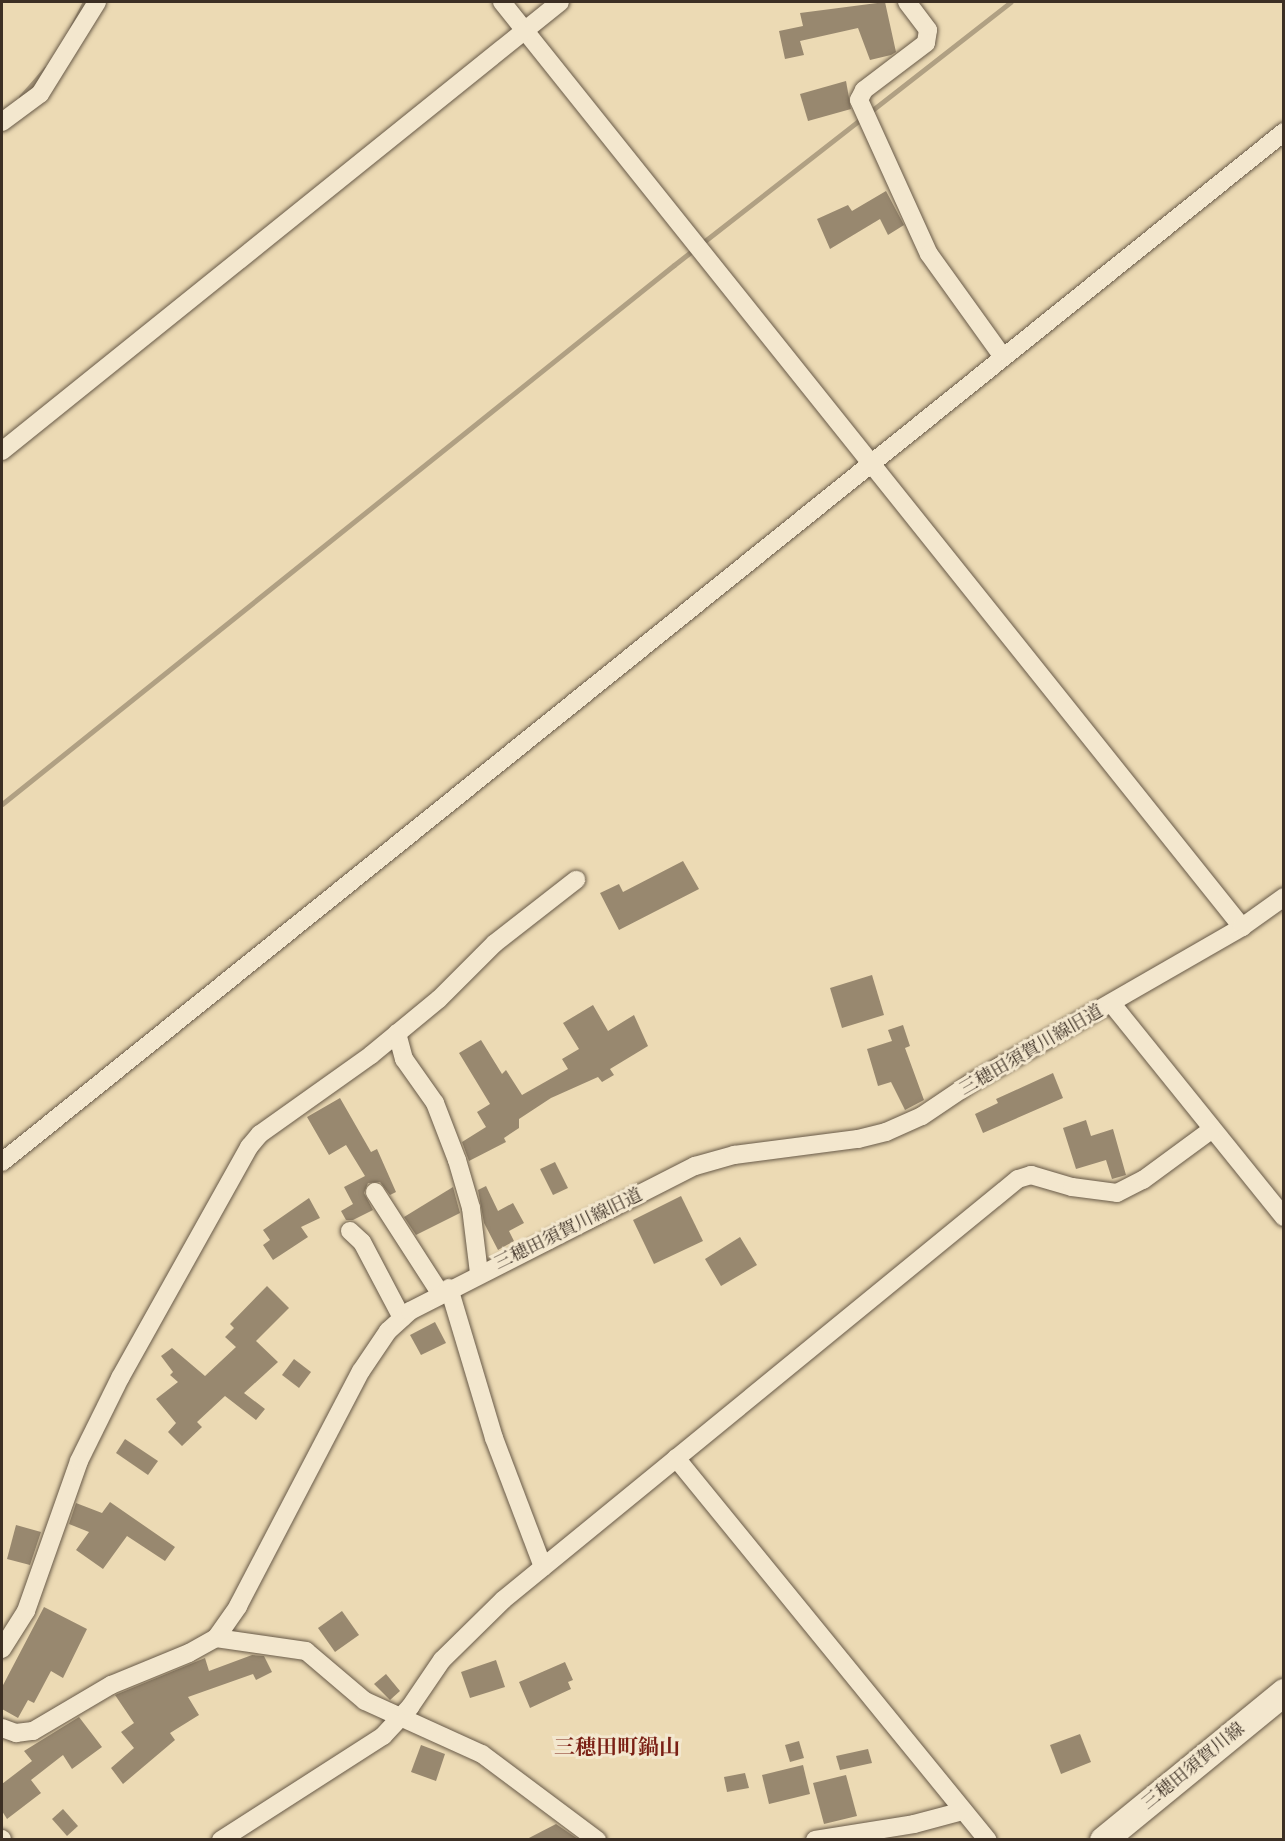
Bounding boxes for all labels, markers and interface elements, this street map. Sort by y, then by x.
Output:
street label: 三穂田須賀川線旧道 [955,1000,1107,1100]
street label: 三穂田須賀川線旧道 [490,1184,646,1274]
street label: 三穂田須賀川線 [1137,1718,1249,1814]
district label: 三穂田町鍋山 [554,1734,680,1760]

